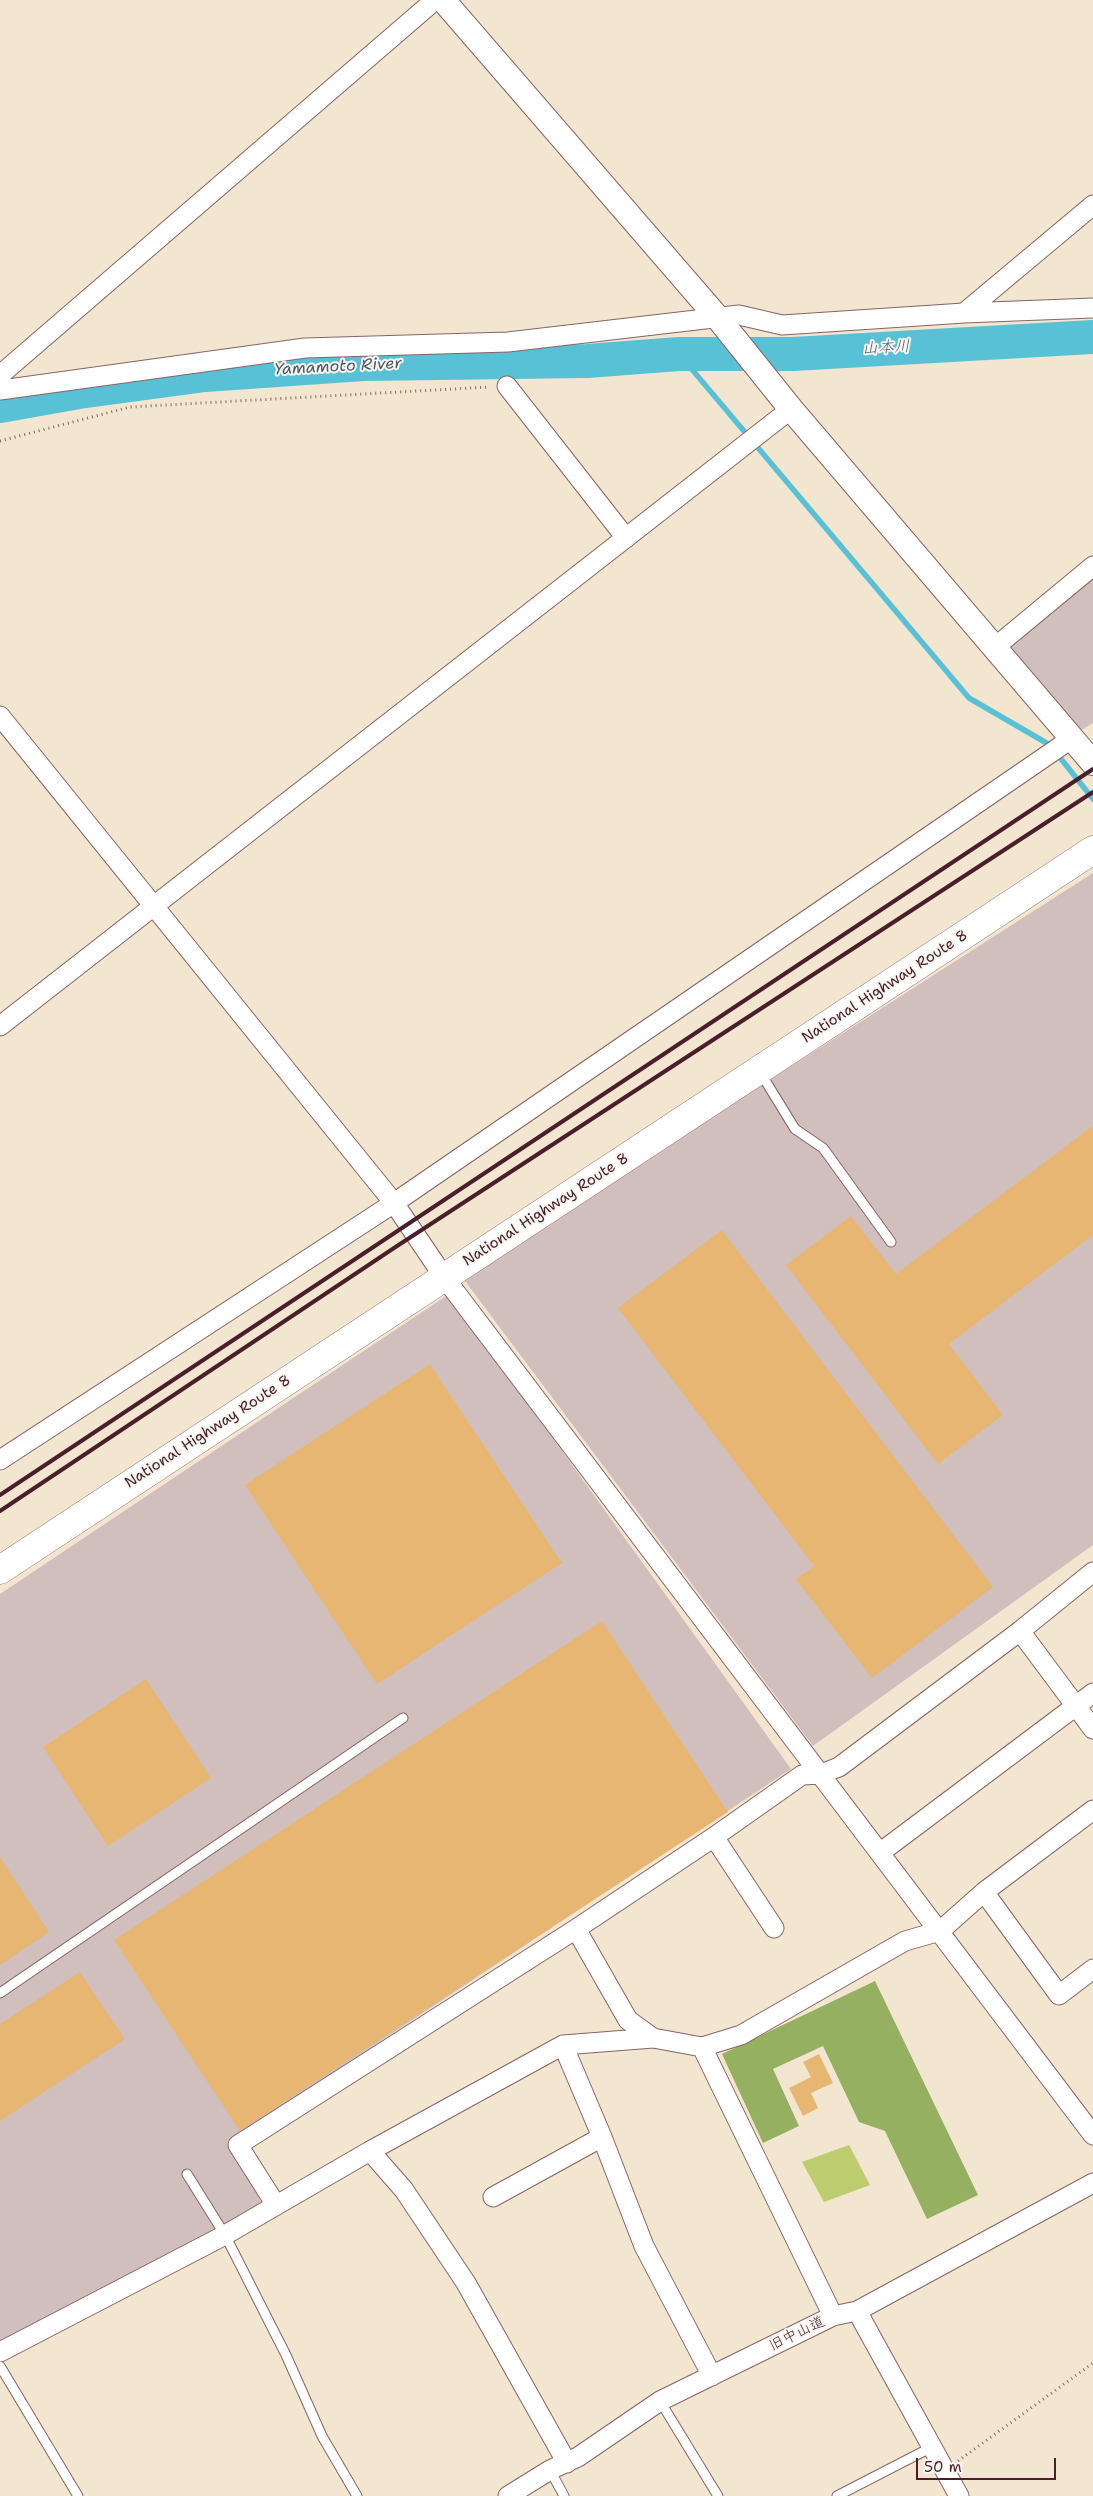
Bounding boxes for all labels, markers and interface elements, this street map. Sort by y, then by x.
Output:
water label: 山本川 [862,337,910,359]
water label: Yamamoto River [274,354,402,380]
street label: National Highway Route 8 [799,927,971,1047]
street label: National Highway Route 8 [460,1150,632,1270]
street label: National Highway Route 8 [122,1372,294,1492]
street label: 旧中山道 [766,2313,828,2355]
scale bar [918,2448,1058,2480]
text: 50 m [924,2457,962,2477]

